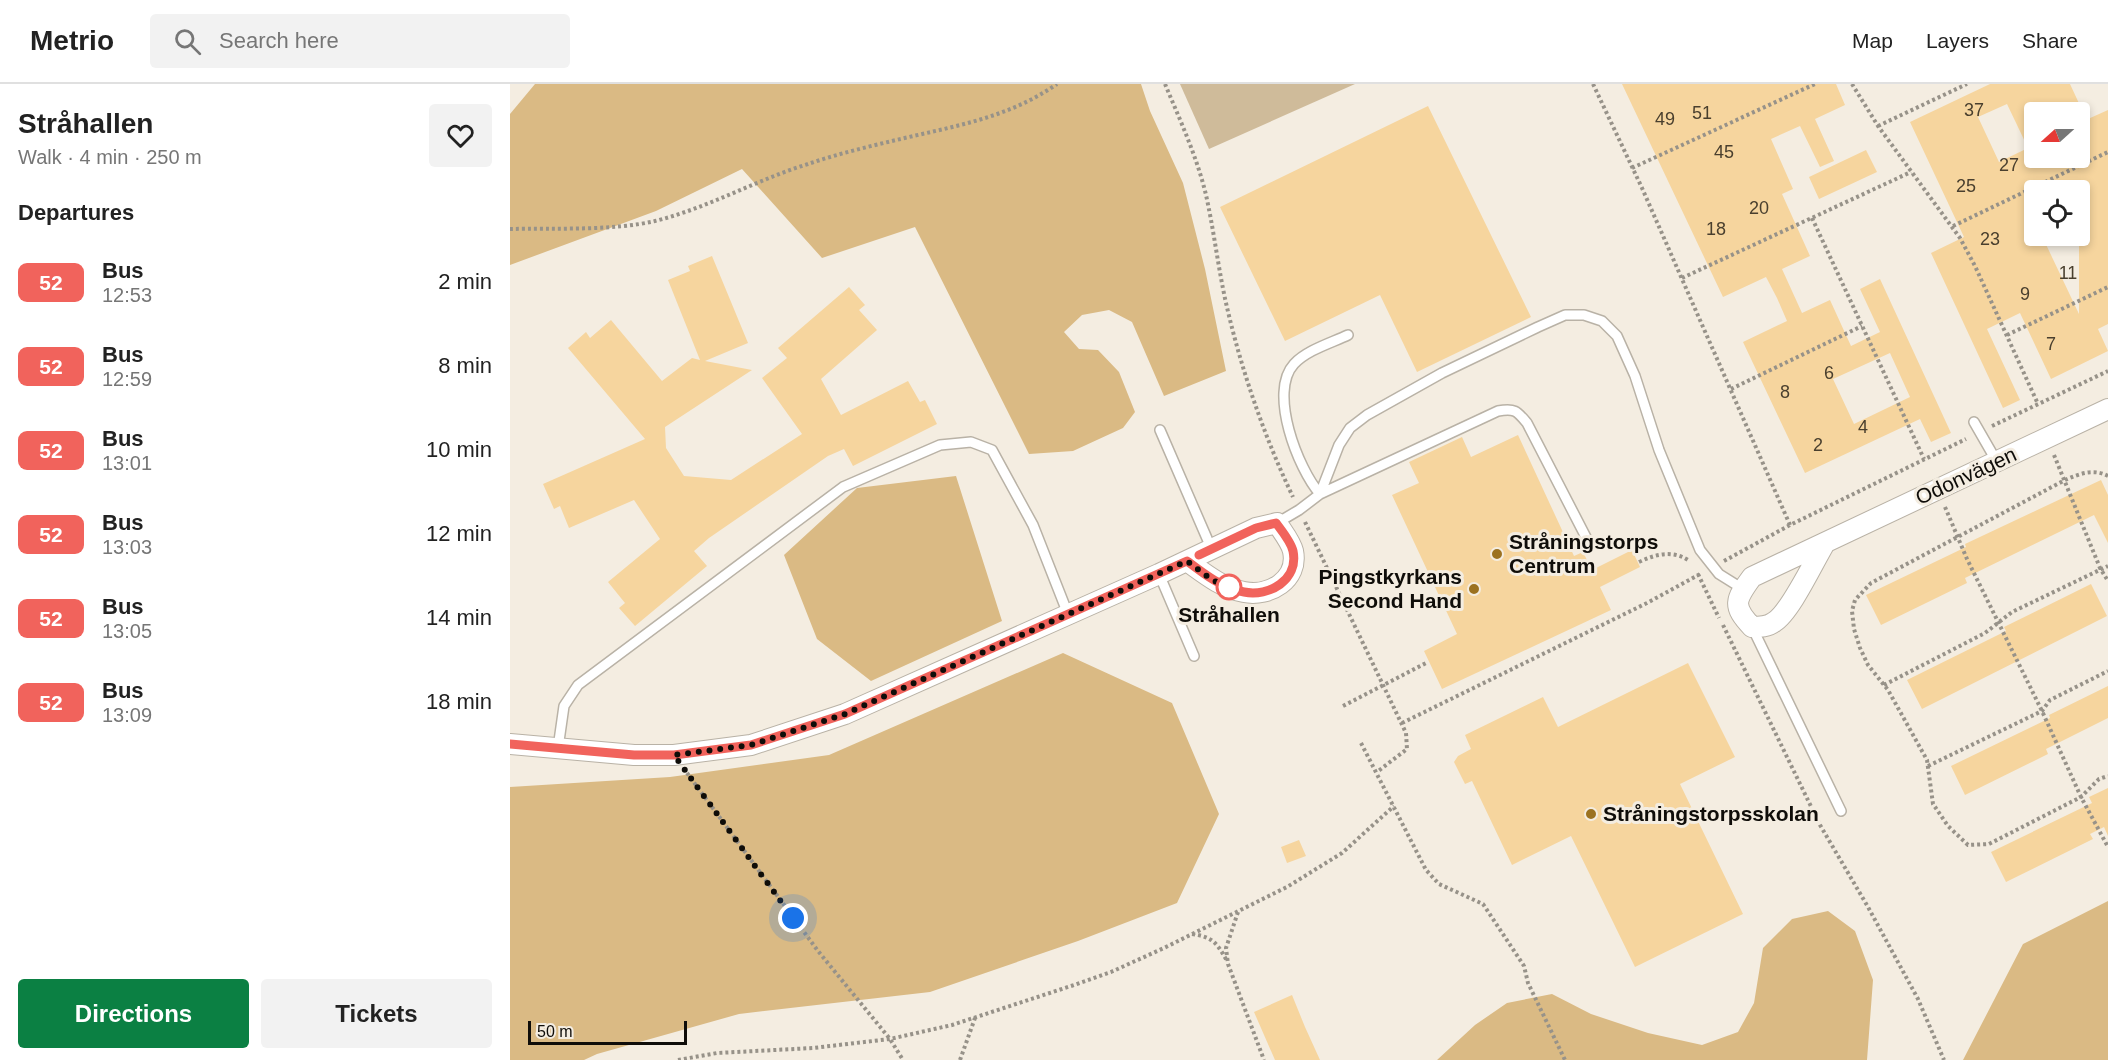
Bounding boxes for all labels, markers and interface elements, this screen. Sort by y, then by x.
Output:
search box [150,14,570,68]
text: Metrio [30,25,114,56]
icon: search [171,25,204,58]
text: Search here [219,28,339,53]
text: Map [1852,29,1893,52]
text: Layers [1926,29,1989,52]
text: Share [2022,29,2078,52]
house number: 37 [1964,100,1984,120]
north arrow [2024,102,2090,168]
map controls [2024,102,2090,246]
house number: 51 [1692,103,1712,123]
button: heart [429,104,492,167]
text: Stråhallen [18,108,153,139]
house number: 49 [1655,109,1675,129]
house number: 45 [1714,142,1734,162]
text: Walk · 4 min · 250 m [18,146,202,168]
house number: 27 [1999,155,2019,175]
house number: 25 [1956,176,1976,196]
button: locate [2024,180,2090,246]
house number: 20 [1749,198,1769,218]
text: Departures [18,200,134,225]
house number: 18 [1706,219,1726,239]
house number: 23 [1980,229,2000,249]
text: Bus [102,258,144,283]
house number: 11 [2059,263,2077,283]
text: 2 min [438,269,492,294]
text: 52 [39,271,63,294]
text: 12:53 [102,284,152,306]
house number: 9 [2020,284,2030,304]
house number: 7 [2046,334,2056,354]
text: Bus [102,342,144,367]
text: 8 min [438,353,492,378]
text: 52 [39,355,63,378]
house number: 6 [1824,363,1834,383]
text: 12:59 [102,368,152,390]
house number: 8 [1780,382,1790,402]
house number: 4 [1858,417,1868,437]
text: Bus [102,426,144,451]
house number: 2 [1813,435,1823,455]
text: 10 min [426,437,492,462]
text: 52 [39,439,63,462]
street label: Odonvägen [1912,442,2020,509]
text: 13:01 [102,452,152,474]
text: Bus [102,510,144,535]
text: 12 min [426,521,492,546]
text: 52 [39,523,63,546]
place label: Stråningstorps Centrum [1509,530,1658,577]
text: 13:03 [102,536,152,558]
marker: Stråningstorps Centrum [1490,547,1504,561]
place label: Pingstkyrkans Second Hand [1318,565,1462,612]
marker: Stråhallen [1216,574,1242,600]
marker: Pingstkyrkans Second Hand [1467,582,1481,596]
text: Bus [102,594,144,619]
place label: Stråhallen [1178,603,1280,626]
text: 14 min [426,605,492,630]
text: 52 [39,607,63,630]
text: 13:05 [102,620,152,642]
text: Bus [102,678,144,703]
text: 18 min [426,689,492,714]
text: 52 [39,691,63,714]
text: 13:09 [102,704,152,726]
place label: Stråningstorpsskolan [1603,802,1819,825]
marker: Stråningstorpsskolan [1584,807,1598,821]
your location [778,903,808,933]
button: Directions [18,979,249,1048]
button: Tickets [261,979,492,1048]
scale bar [528,1018,687,1046]
text: 50 m [537,1023,573,1040]

